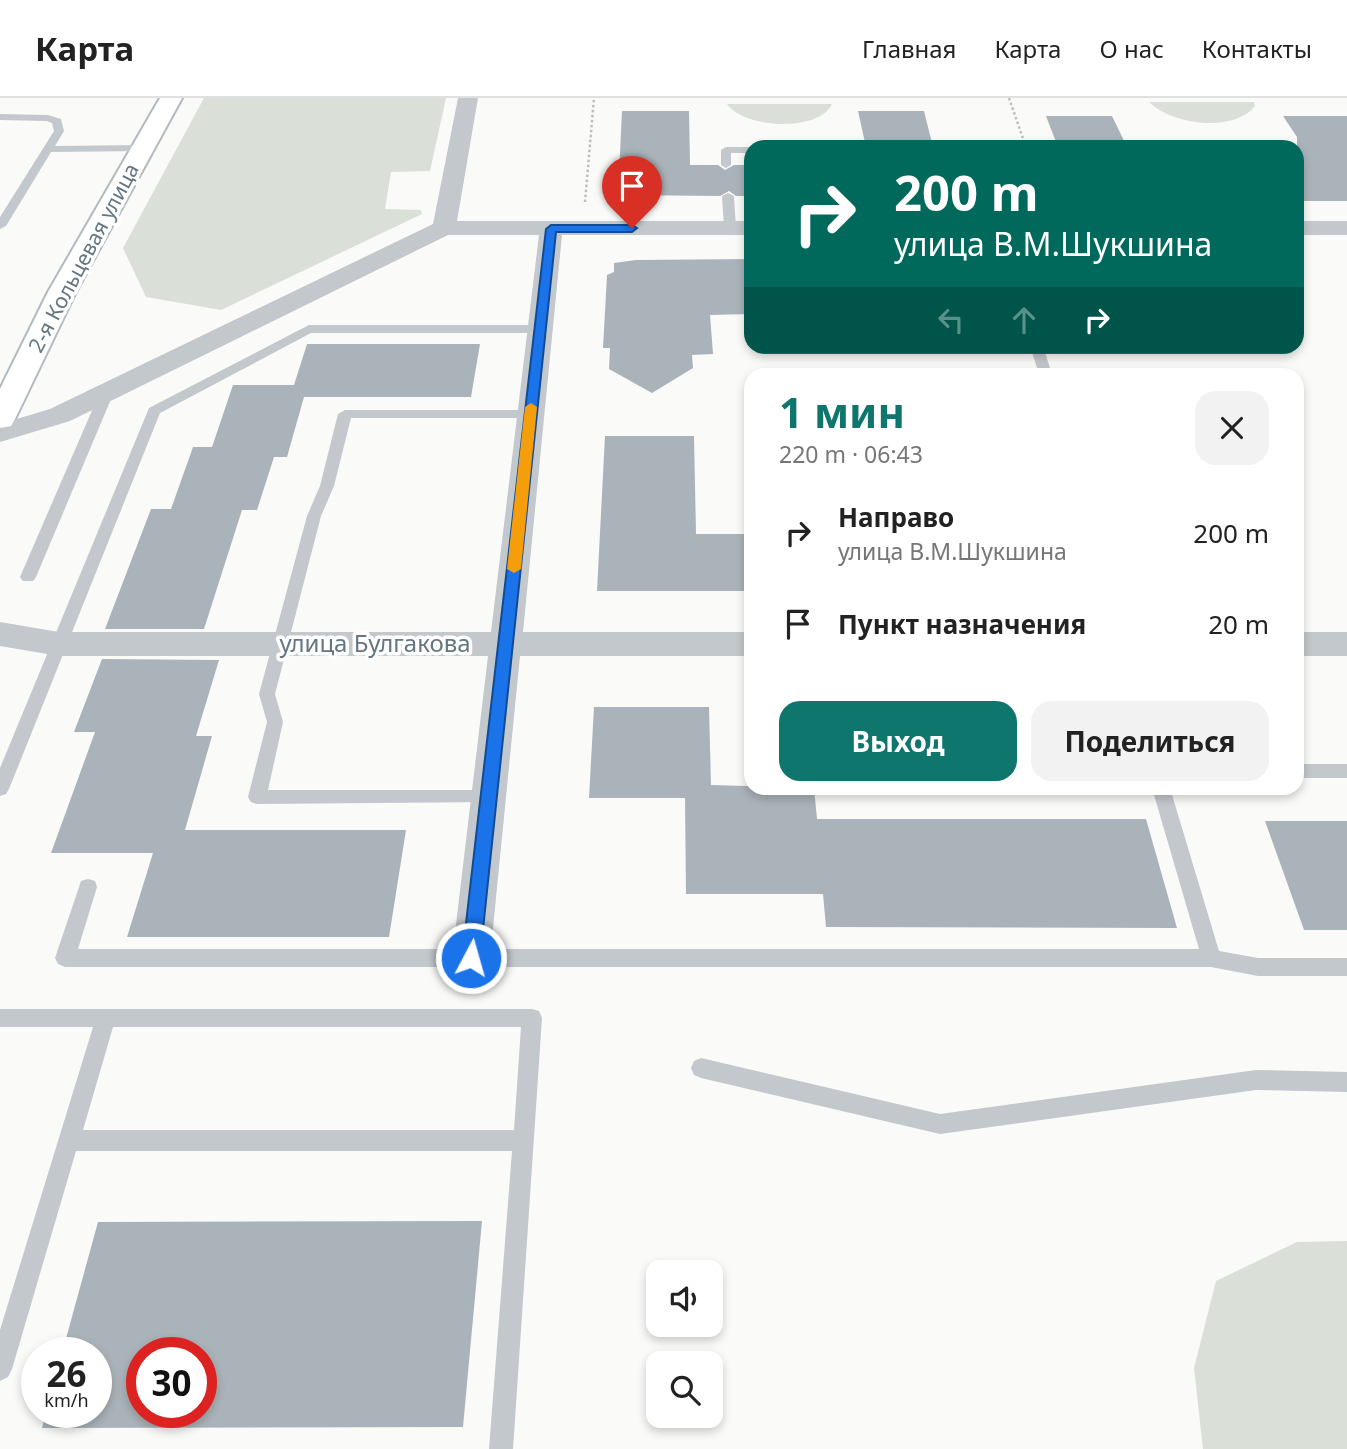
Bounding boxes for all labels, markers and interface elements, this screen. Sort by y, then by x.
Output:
text: Карта [35,26,134,71]
text: Главная [862,32,956,65]
text: Карта [994,32,1061,65]
text: О нас [1099,32,1164,65]
text: Контакты [1202,32,1312,65]
pin [602,156,662,228]
street label: 2-я Кольцевая улица [21,158,145,357]
text: 200 m [894,159,1039,225]
icon: arrive [613,167,651,205]
icon: right [779,168,870,259]
text: улица В.М.Шукшина [894,222,1212,265]
icon: left [932,301,970,339]
icon: ahead [1005,301,1043,339]
icon: right [1078,301,1116,339]
text: 1 мин [779,383,905,440]
button: close [1195,391,1269,465]
text: 220 m · 06:43 [779,438,923,470]
text: Направо [838,499,954,535]
icon: right [779,514,817,552]
text: 200 m [1193,515,1269,551]
text: улица В.М.Шукшина [838,535,1067,567]
icon: arrive [779,605,817,643]
text: Пункт назначения [838,606,1086,642]
text: 20 m [1208,606,1269,642]
street label: улица Булгакова [279,626,471,659]
button: Выход [779,701,1017,781]
button: Поделиться [1031,701,1269,781]
position arrow [434,921,508,995]
map controls [646,1260,723,1428]
button: sound [646,1260,723,1337]
speed limit sign: 30 [126,1337,217,1428]
text: 26 [46,1350,87,1397]
button: search [646,1351,723,1428]
text: km/h [44,1388,89,1412]

